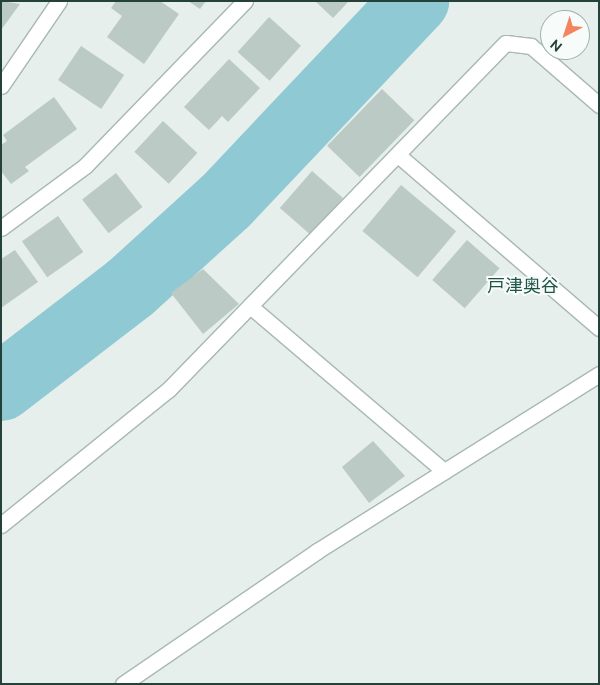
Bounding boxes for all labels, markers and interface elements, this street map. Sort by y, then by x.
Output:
north arrow [540,10,590,60]
text: N [547,36,565,55]
district label: 戸津奥谷 [487,274,559,296]

